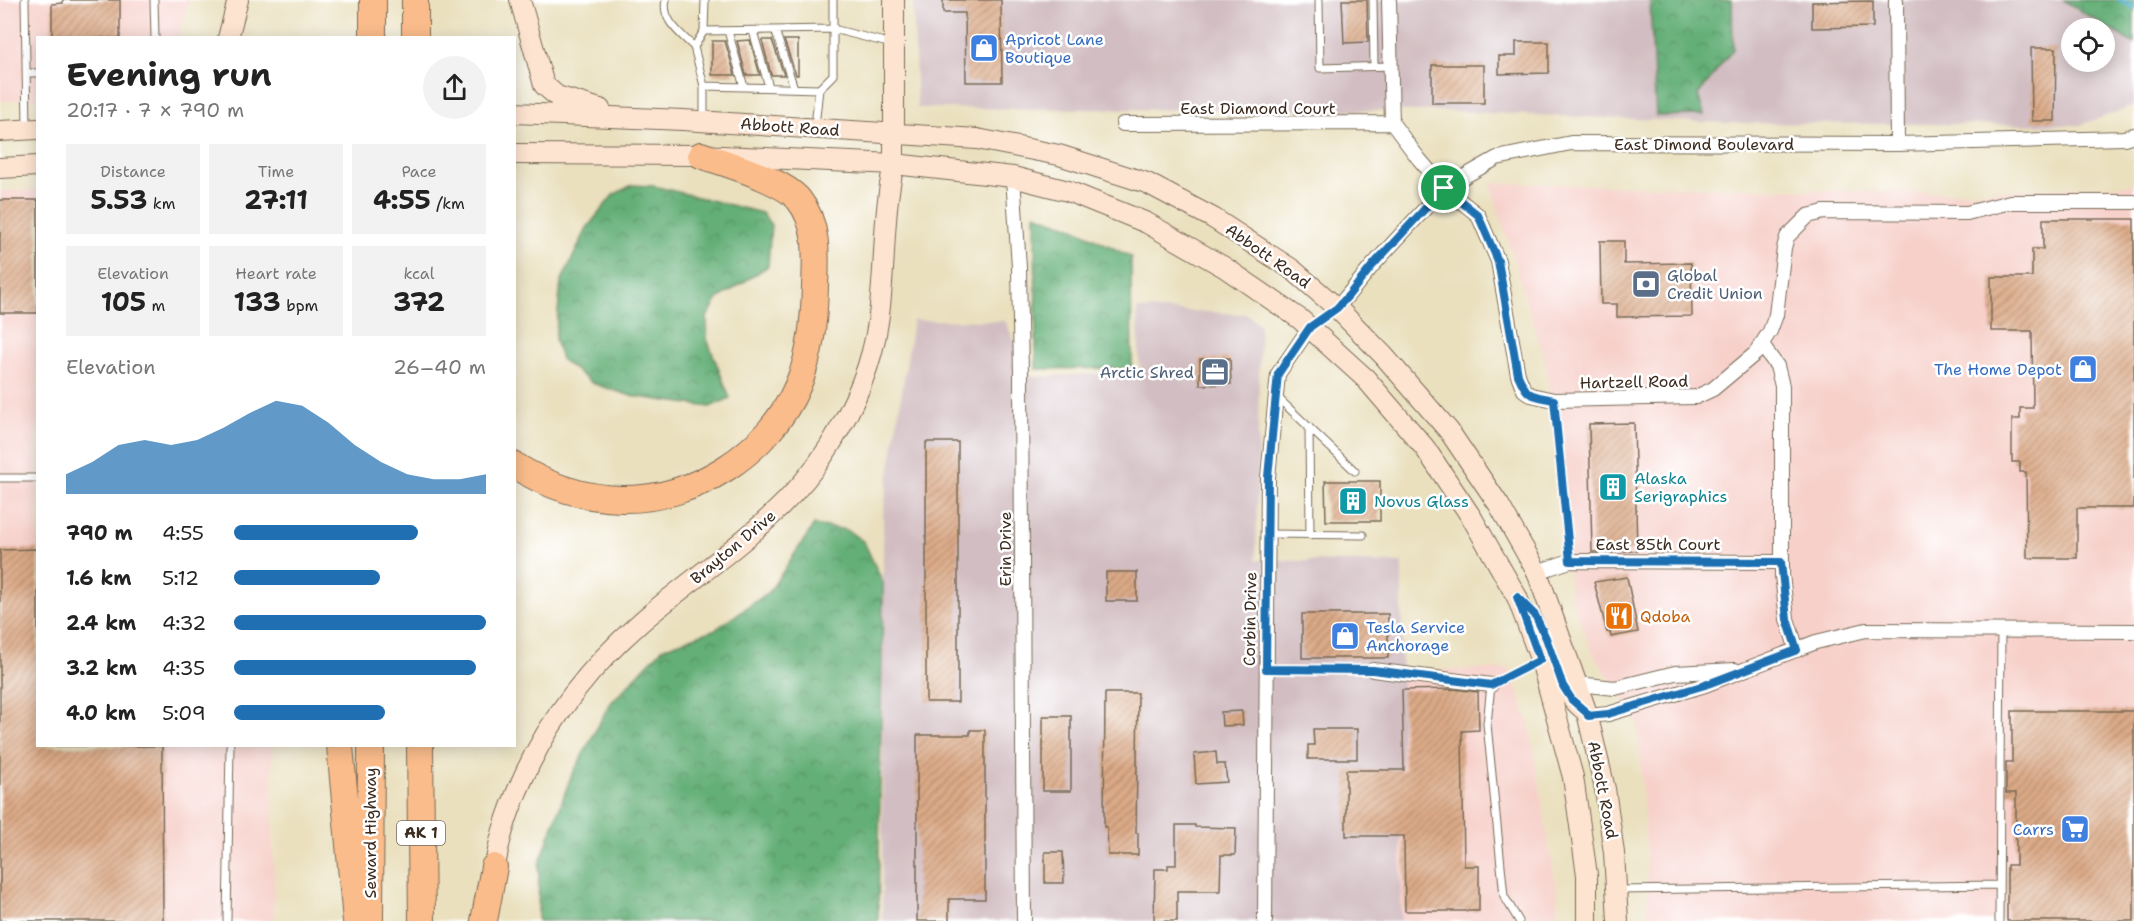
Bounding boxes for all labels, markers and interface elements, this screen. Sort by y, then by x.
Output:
map controls [2061,18,2115,72]
button: locate [2061,18,2115,72]
place label: Apricot Lane Boutique [1005,29,1104,68]
shop icon: Apricot Lane Boutique [968,32,1000,64]
text: Evening run [66,52,272,97]
button: share [423,56,486,119]
text: 20:17 · 7 × 790 m [66,97,244,123]
street label: East Diamond Court [1180,98,1336,119]
street label: Abbott Road [740,113,840,141]
street label: East Dimond Boulevard [1614,134,1794,155]
text: Distance [100,161,166,182]
text: Time [258,161,294,182]
text: Pace [401,161,437,182]
pin [1418,162,1469,213]
icon: arrive [1427,171,1460,204]
text: 5.53 [91,182,147,217]
text: 27:11 [244,182,308,217]
text: 4:55 [373,182,431,217]
text: km [147,193,175,214]
text: /km [431,193,465,214]
street label: Abbott Road [1221,219,1315,293]
text: Elevation [97,263,169,284]
text: Heart rate [235,263,317,284]
text: kcal [403,263,435,284]
place label: Global Credit Union [1667,265,1763,304]
bank icon: Global Credit Union [1630,268,1662,300]
text: 105 [101,284,146,319]
text: 133 [234,284,281,319]
text: 372 [393,284,445,319]
text: m [146,295,165,316]
text: bpm [281,295,318,316]
shop icon: The Home Depot [2067,353,2099,385]
text: Elevation [66,354,156,380]
text: 26–40 m [393,354,486,380]
office icon: Arctic Shred [1199,356,1231,388]
place label: The Home Depot [1934,359,2062,380]
place label: Arctic Shred [1100,362,1194,383]
street label: Hartzell Road [1580,371,1688,393]
place label: Alaska Serigraphics [1634,468,1728,507]
building icon: Alaska Serigraphics [1597,471,1629,503]
building icon: Novus Glass [1337,485,1369,517]
place label: Novus Glass [1374,491,1469,512]
street label: Brayton Drive [686,505,780,589]
street label: Erin Drive [995,511,1016,587]
text: 790 m [66,520,133,546]
text: 4:55 [162,520,204,546]
street label: East 85th Court [1596,534,1720,555]
text: 1.6 km [66,565,132,591]
text: 5:12 [162,565,199,591]
street label: Corbin Drive [1239,572,1261,666]
restaurant icon: Qdoba [1603,600,1635,632]
place label: Qdoba [1640,606,1690,627]
text: 2.4 km [66,610,136,636]
text: 4:32 [162,610,206,636]
place label: Tesla Service Anchorage [1366,617,1465,656]
shop icon: Tesla Service Anchorage [1329,620,1361,652]
text: 3.2 km [66,655,137,681]
text: 4:35 [162,655,205,681]
text: 4.0 km [66,700,136,726]
text: 5:09 [162,700,206,726]
street label: Abbott Road [1583,739,1623,841]
street label: Seward Highway [360,767,381,899]
supermarket icon: Carrs [2059,813,2091,845]
place label: Carrs [2013,819,2054,840]
road number: AK 1 [397,821,445,845]

